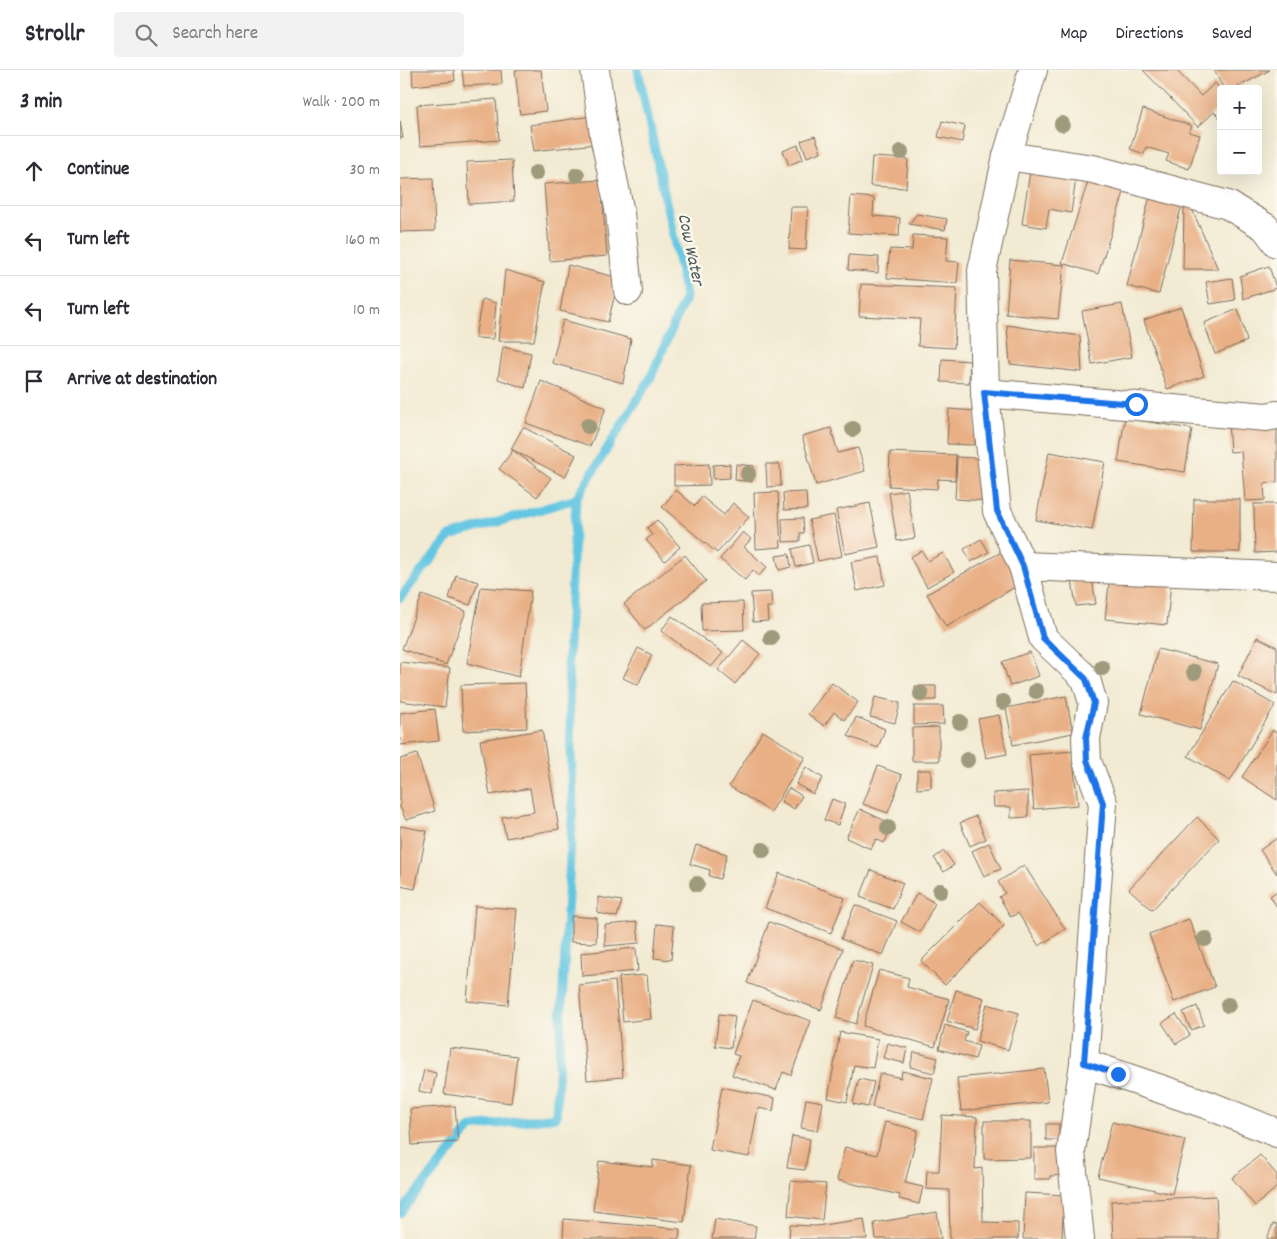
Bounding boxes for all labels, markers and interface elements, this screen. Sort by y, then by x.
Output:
search box [114,12,464,57]
text: Strollr [25,18,84,52]
icon: search [132,21,160,49]
text: Search here [172,21,258,48]
text: Map [1060,22,1087,47]
text: Directions [1115,22,1184,47]
text: Saved [1212,22,1252,47]
map controls [1217,85,1262,175]
button: + [1217,85,1262,130]
text: 3 min [20,88,62,118]
text: Walk · 200 m [303,91,380,114]
button: − [1217,130,1262,175]
icon: ahead [20,157,48,185]
text: Continue [67,157,129,184]
text: 30 m [350,159,380,182]
water label: Cow Water [670,211,710,290]
icon: left [20,227,48,255]
text: Turn left [67,227,130,254]
text: 160 m [345,229,380,252]
icon: left [20,297,48,325]
text: Turn left [67,297,130,324]
text: 10 m [353,299,380,322]
icon: arrive [20,367,48,395]
text: Arrive at destination [67,367,217,394]
route start [1125,393,1148,416]
route end [1107,1063,1130,1086]

